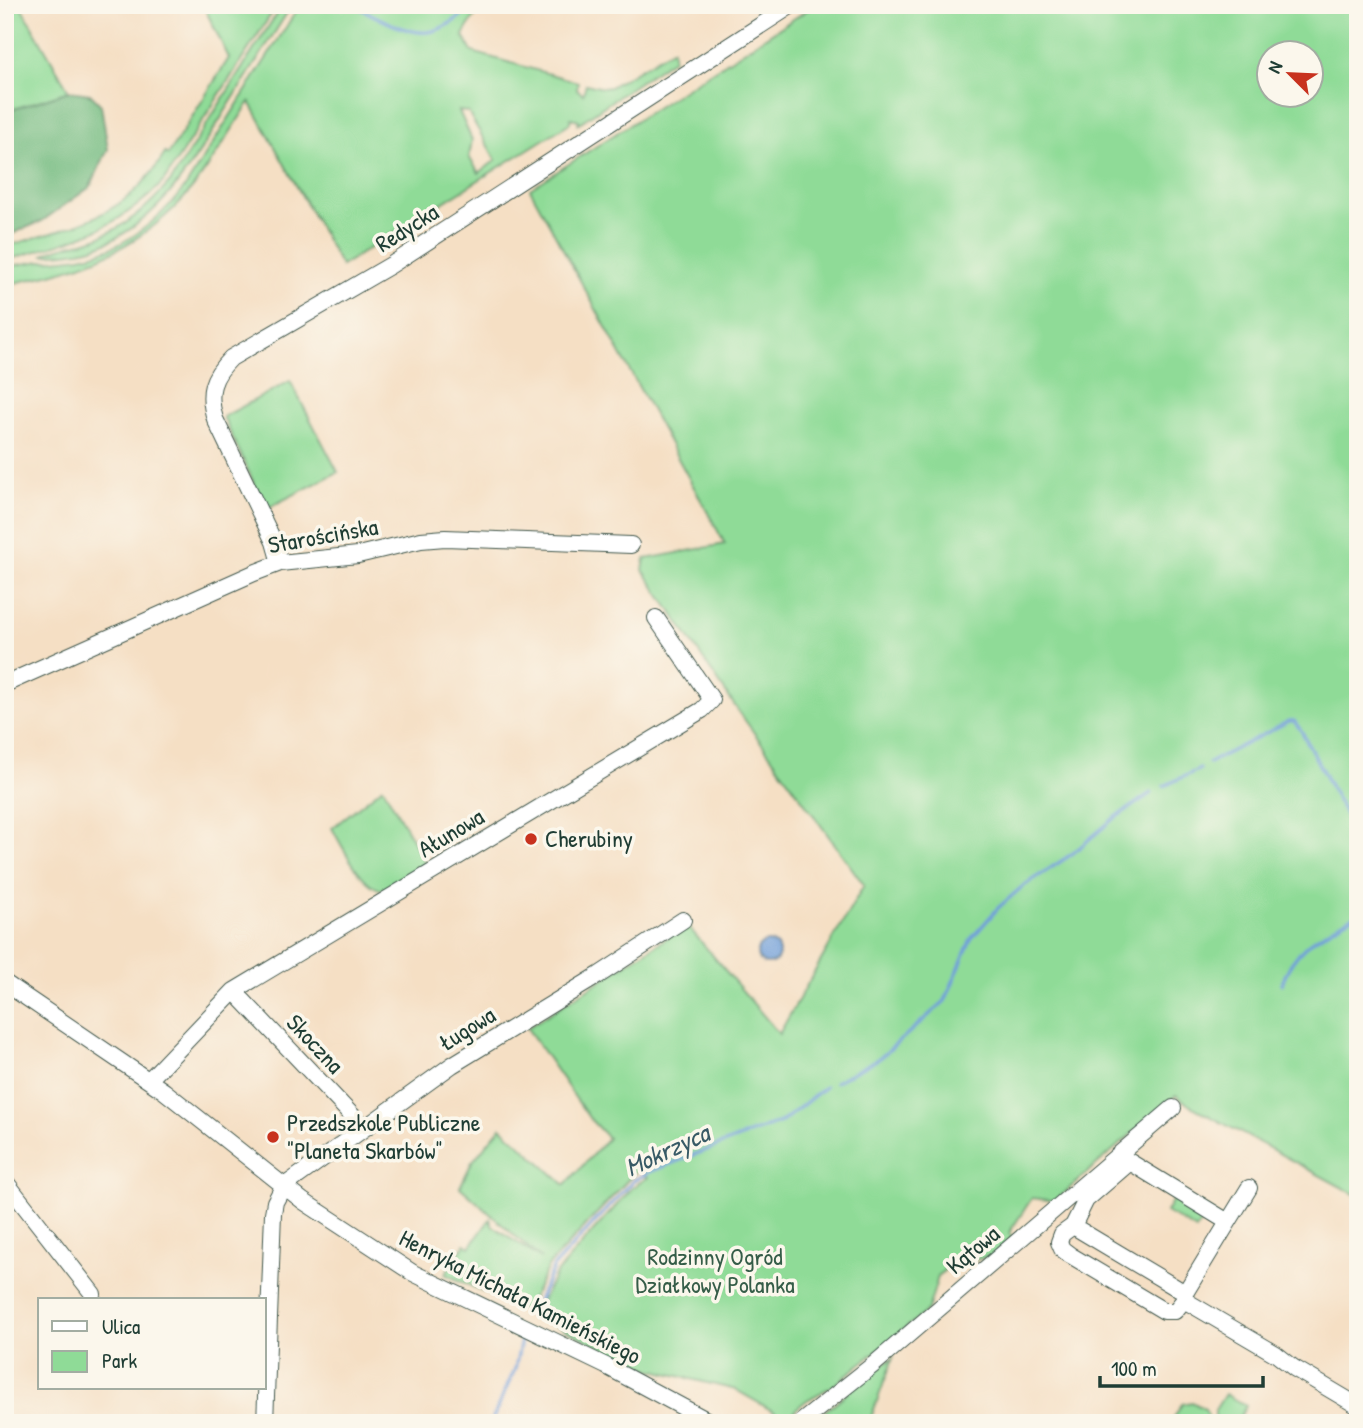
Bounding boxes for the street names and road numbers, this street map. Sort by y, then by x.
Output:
street label: Redycka [369,195,444,259]
street label: Starościńska [265,510,380,560]
street label: Ałunowa [412,800,489,864]
street label: Ługowa [432,998,501,1058]
street label: Skoczna [280,1007,351,1080]
street label: Kątowa [939,1218,1006,1281]
street label: Henryka Michała Kamieńskiego [394,1221,647,1371]

